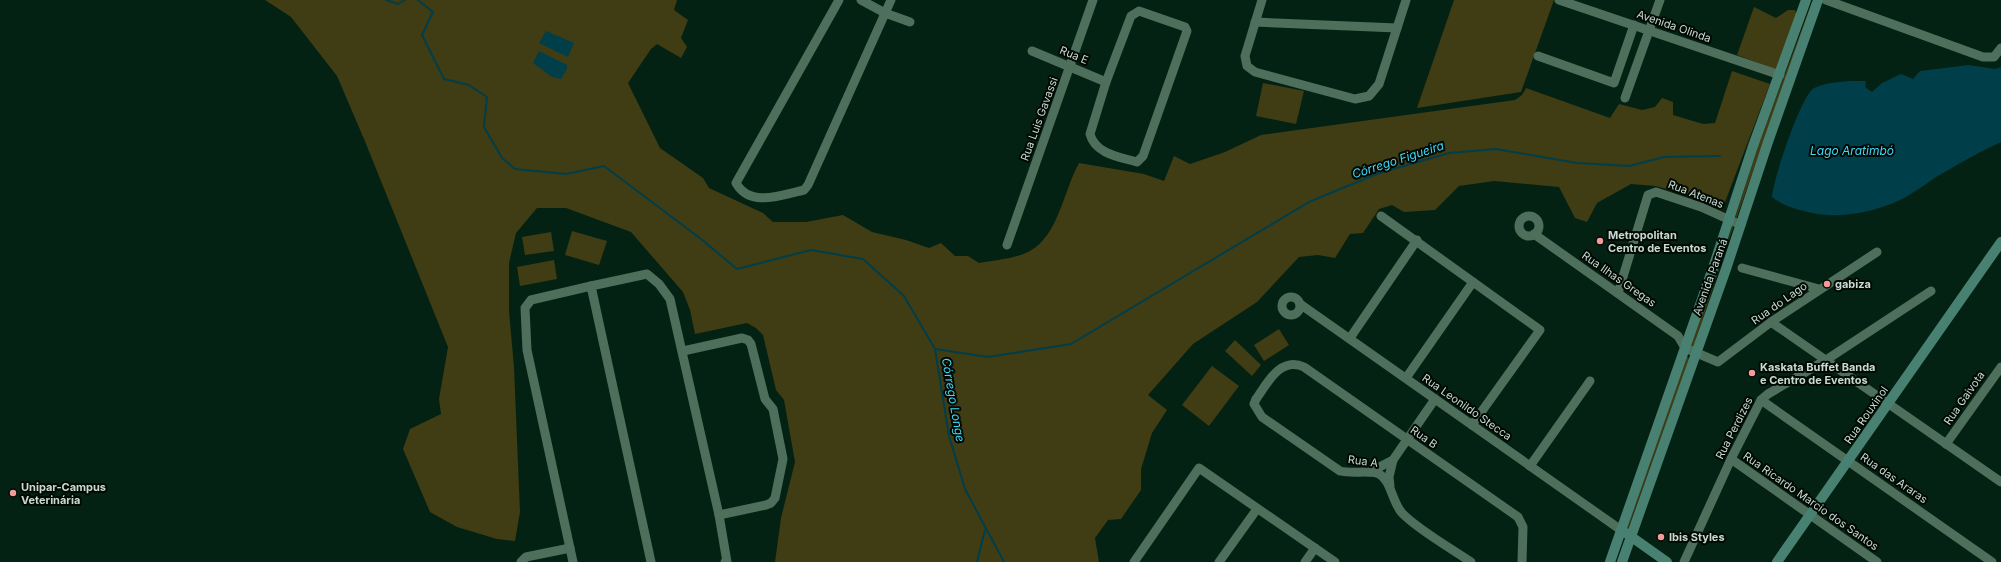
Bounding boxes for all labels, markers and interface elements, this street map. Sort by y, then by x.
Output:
street label: Avenida Olinda [1635,7,1713,45]
street label: Rua E [1058,43,1090,67]
street label: Rua Luis Gavassi [1017,75,1061,163]
water label: Córrego Figueira [1350,138,1446,181]
water label: Lago Aratimbó [1810,143,1894,158]
street label: Rua Atenas [1666,177,1726,211]
place label: Metropolitan Centro de Eventos [1608,228,1707,255]
marker: Metropolitan Centro de Eventos [1595,236,1605,246]
street label: Avenida Paraná [1690,237,1730,317]
street label: Rua Ilhas Gregas [1579,248,1659,310]
place label: gabiza [1835,277,1871,291]
street label: Rua do Lago [1748,278,1810,327]
marker: gabiza [1822,279,1832,289]
water label: Córrego Longe [939,357,968,443]
place label: Kaskata Buffet Banda e Centro de Eventos [1760,360,1876,387]
marker: Kaskata Buffet Banda e Centro de Eventos [1747,368,1757,378]
street label: Rua Gaivota [1940,368,1988,428]
street label: Rua Leonildo Stecca [1420,371,1514,443]
street label: Rua Rouxinol [1841,383,1891,447]
street label: Rua Perdizes [1712,394,1756,461]
street label: Rua B [1408,423,1440,451]
street label: Rua Ricardo Marcio dos Santos [1741,449,1882,553]
street label: Rua das Araras [1858,450,1930,506]
street label: Rua A [1347,452,1379,470]
place label: Unipar-Campus Veterinária [21,480,106,507]
marker: Unipar-Campus Veterinária [8,488,18,498]
place label: Ibis Styles [1669,530,1725,544]
marker: Ibis Styles [1656,532,1666,542]

